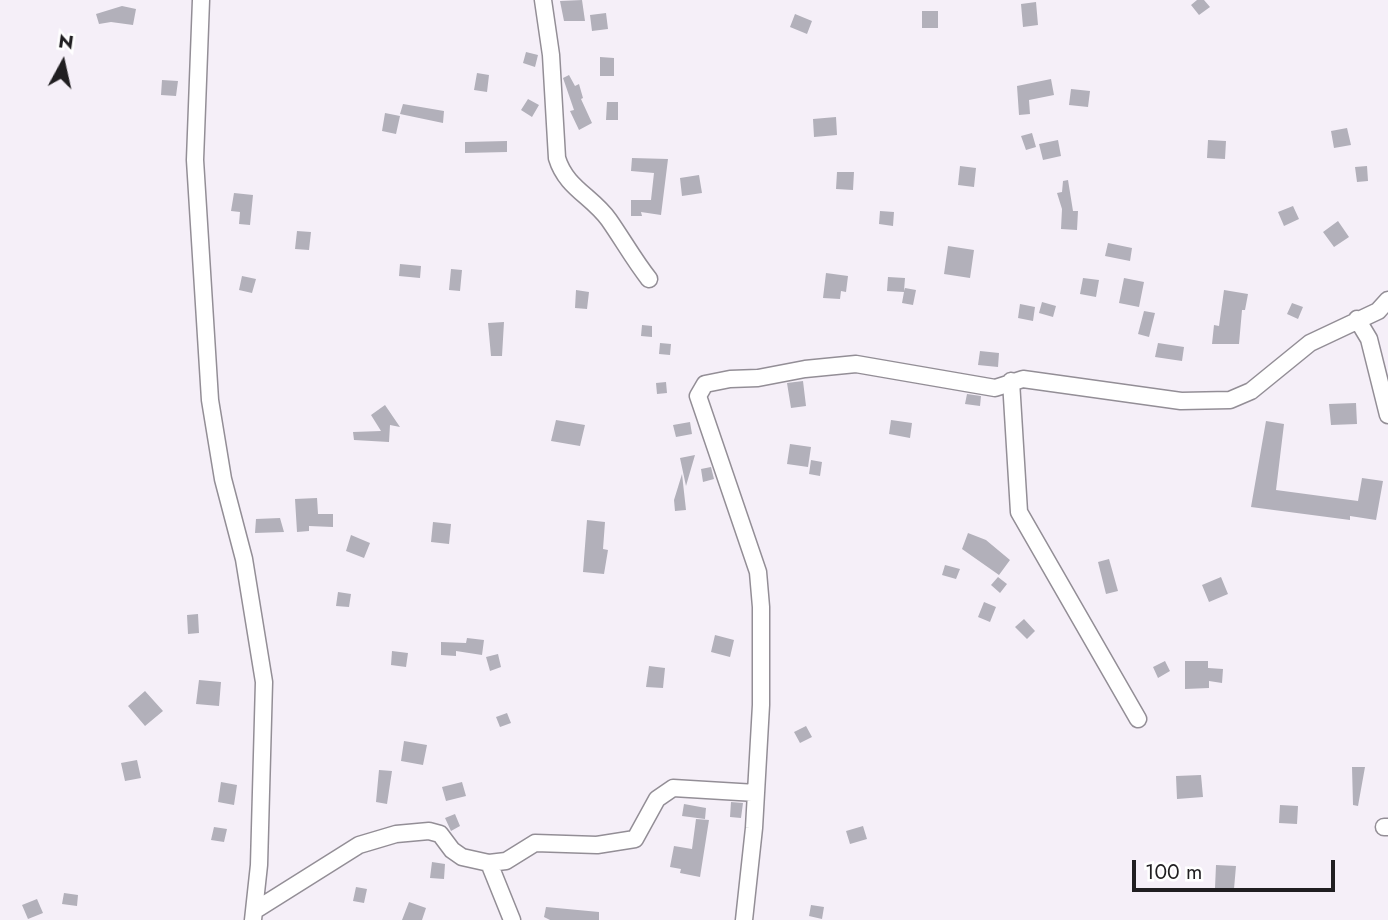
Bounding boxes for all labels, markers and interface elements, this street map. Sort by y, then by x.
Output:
text: N [57,27,75,56]
north arrow [28,28,98,98]
scale bar [1136,846,1339,890]
text: 100 m [1145,857,1202,887]

